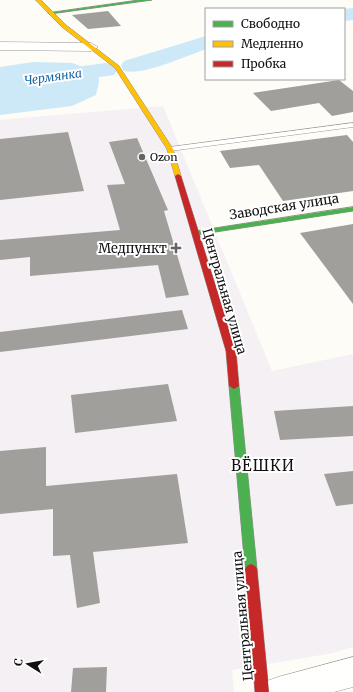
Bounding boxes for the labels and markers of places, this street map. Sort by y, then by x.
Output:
place label: Ozon [150,150,178,164]
marker: Ozon [137,152,147,162]
place label: Медпункт [98,240,167,257]
marker: Медпункт [170,242,182,254]

